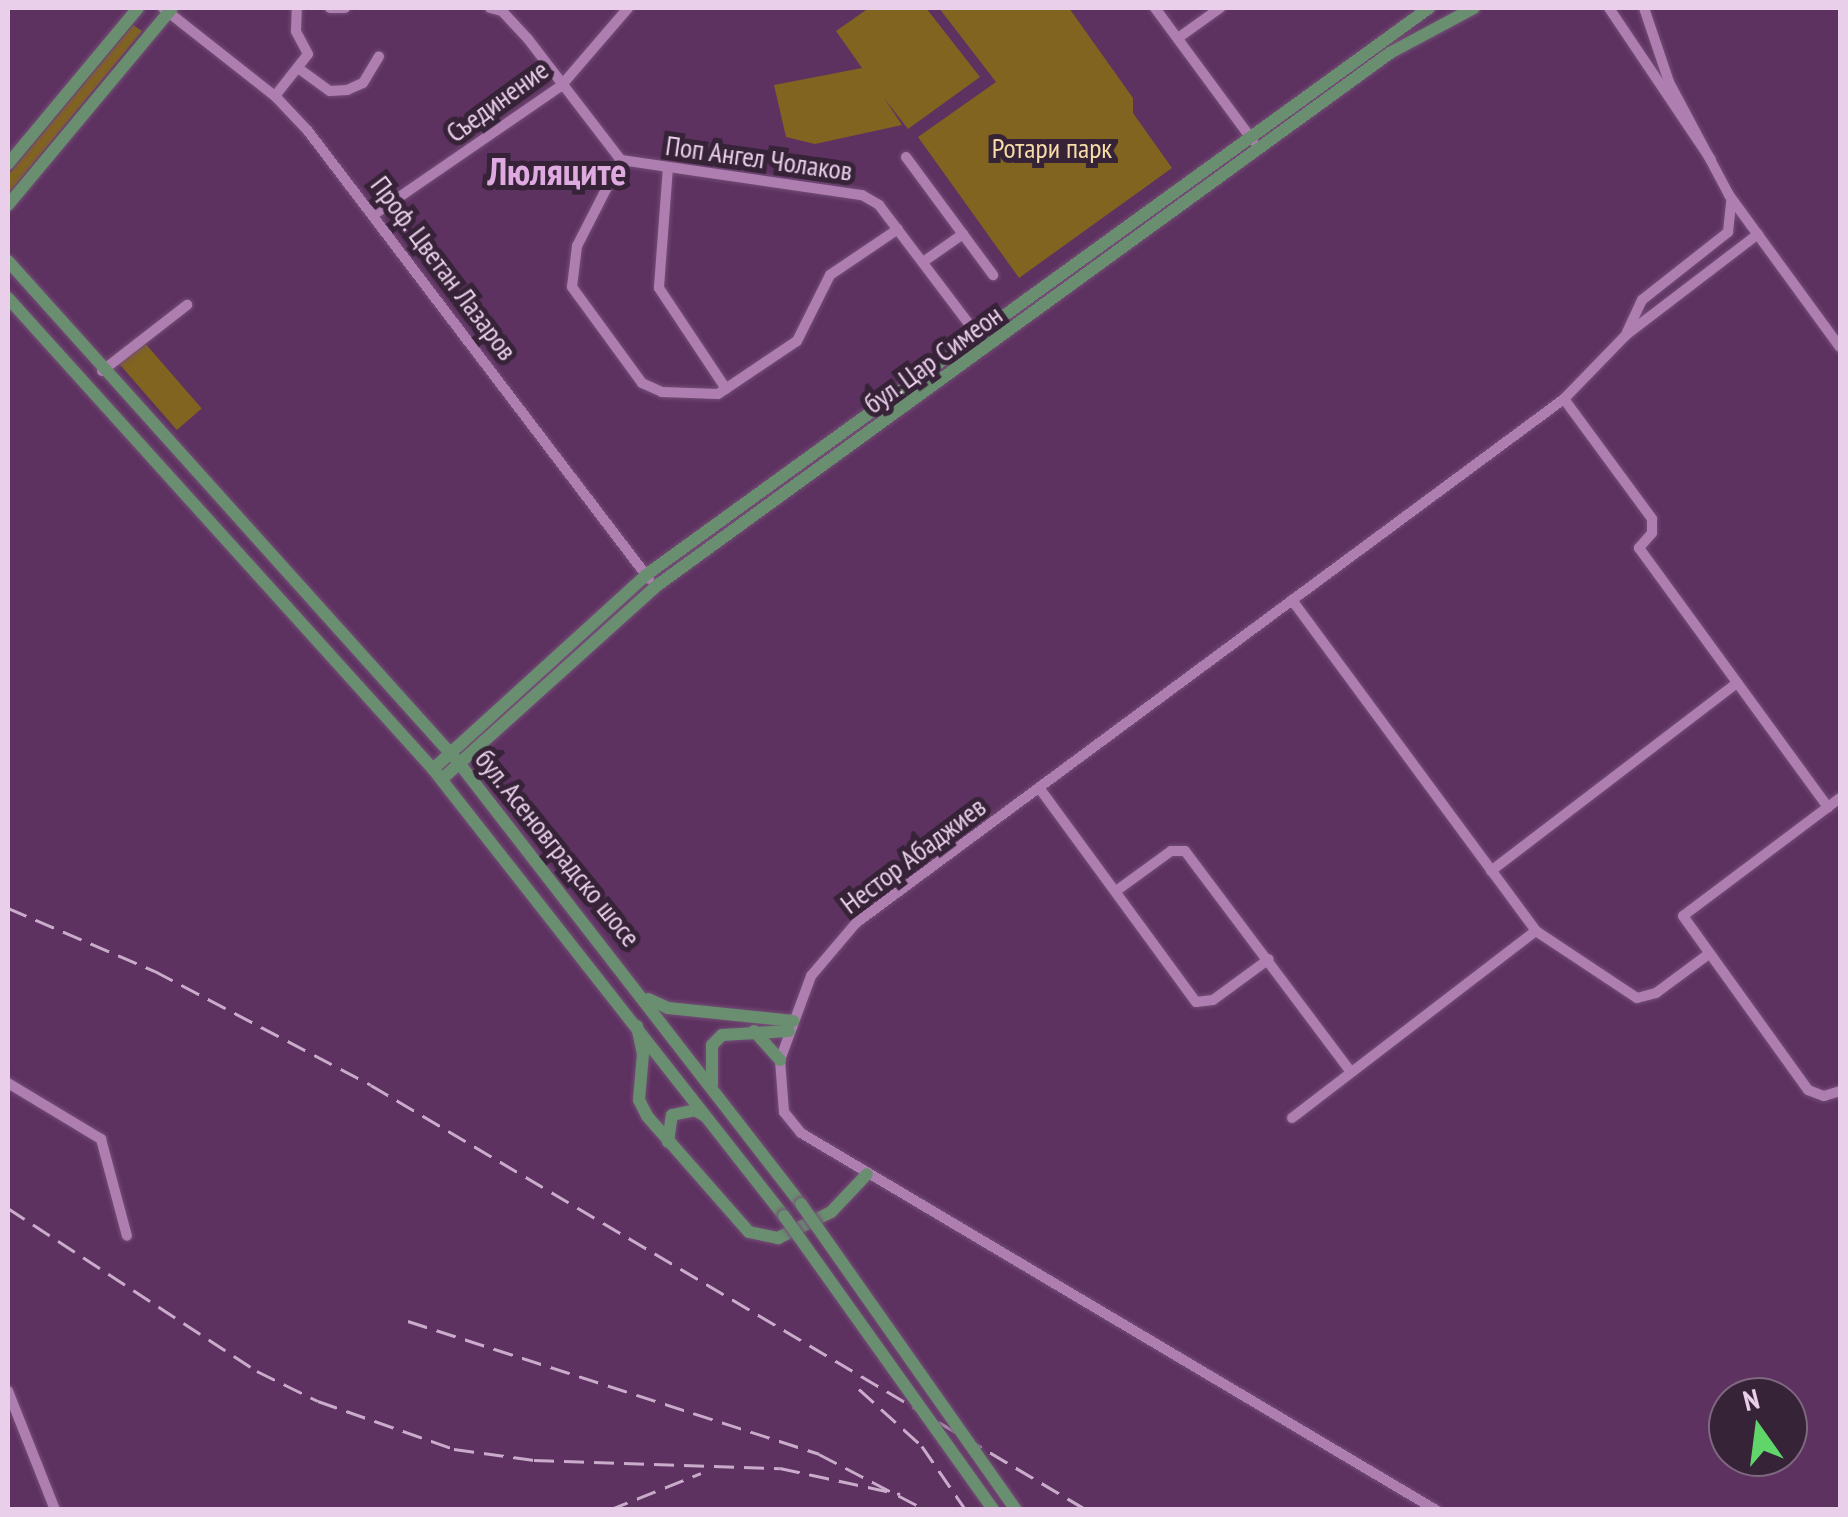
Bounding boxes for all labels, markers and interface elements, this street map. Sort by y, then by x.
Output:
street label: Съединение [439,53,555,149]
street label: Поп Ангел Чолаков [663,128,855,188]
park label: Ротари парк [992,131,1112,165]
district label: Люляците [487,148,627,194]
street label: Проф. Цветан Лазаров [363,169,525,367]
street label: бул. Цар Симеон [857,297,1009,421]
street label: бул. Асеновградско шосе [467,742,649,954]
street label: Нестор Абаджиев [833,789,993,921]
north arrow [1708,1377,1808,1477]
text: N [1739,1380,1763,1419]

